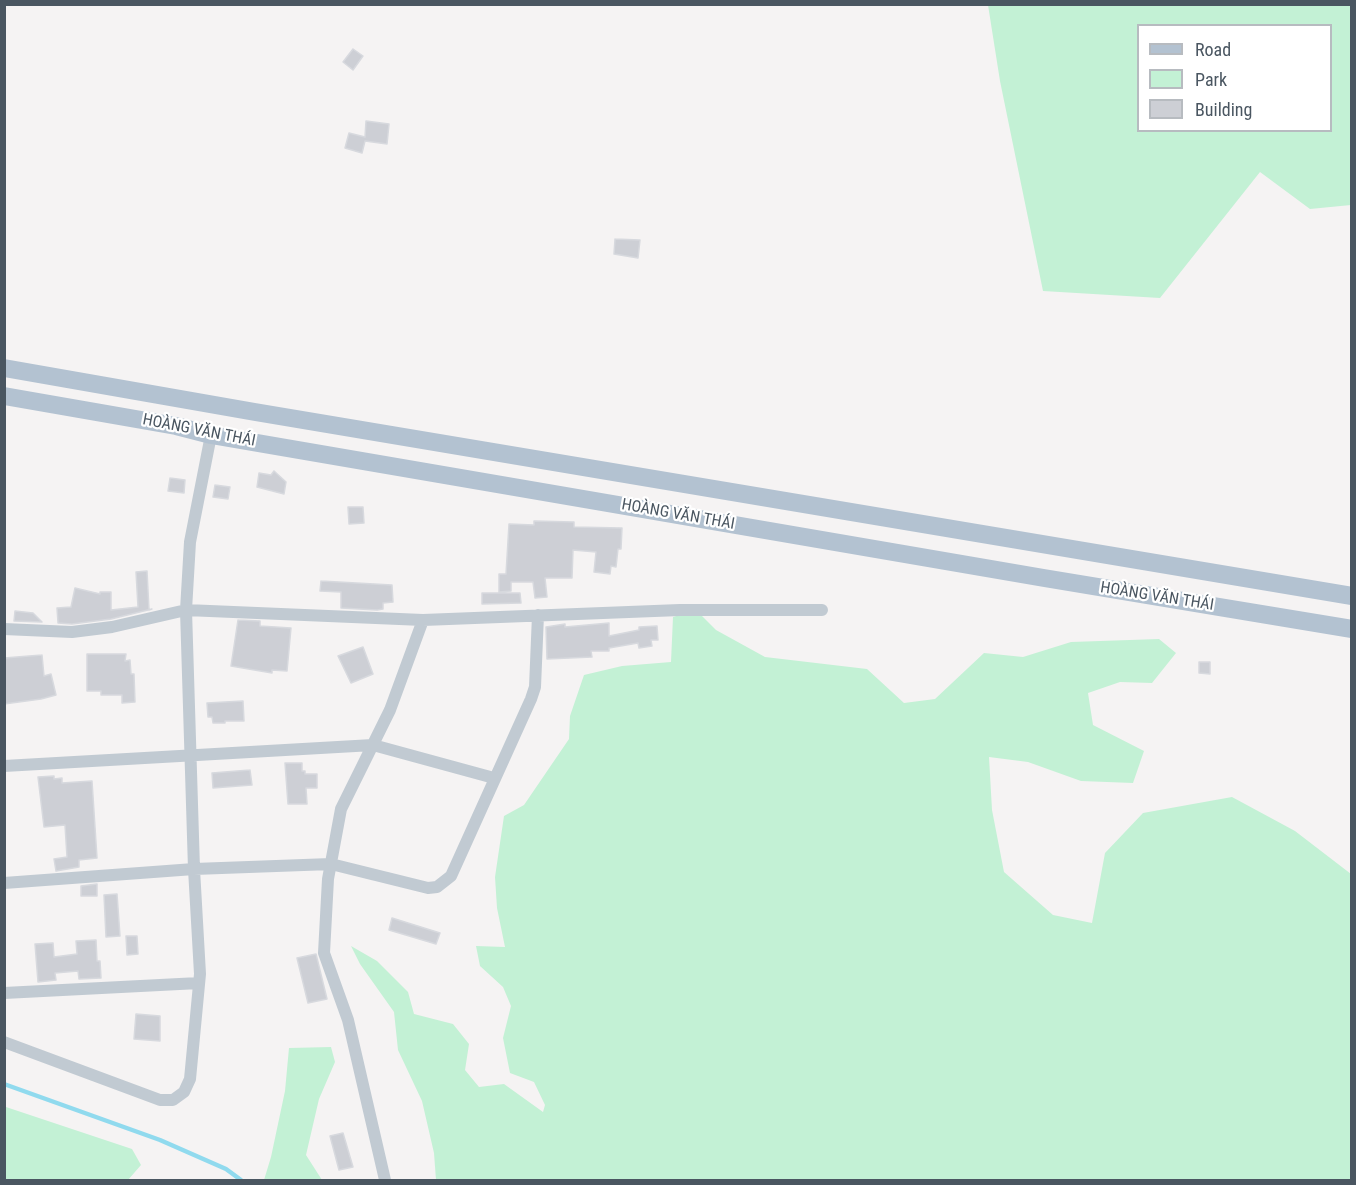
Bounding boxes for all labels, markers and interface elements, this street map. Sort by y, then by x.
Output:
legend [1137,24,1332,132]
text: Road [1195,39,1231,60]
text: Park [1195,69,1227,90]
text: Building [1195,99,1252,120]
street label: HOÀNG VĂN THÁI [141,411,257,451]
street label: HOÀNG VĂN THÁI [620,496,736,534]
street label: HOÀNG VĂN THÁI [1099,579,1215,615]

